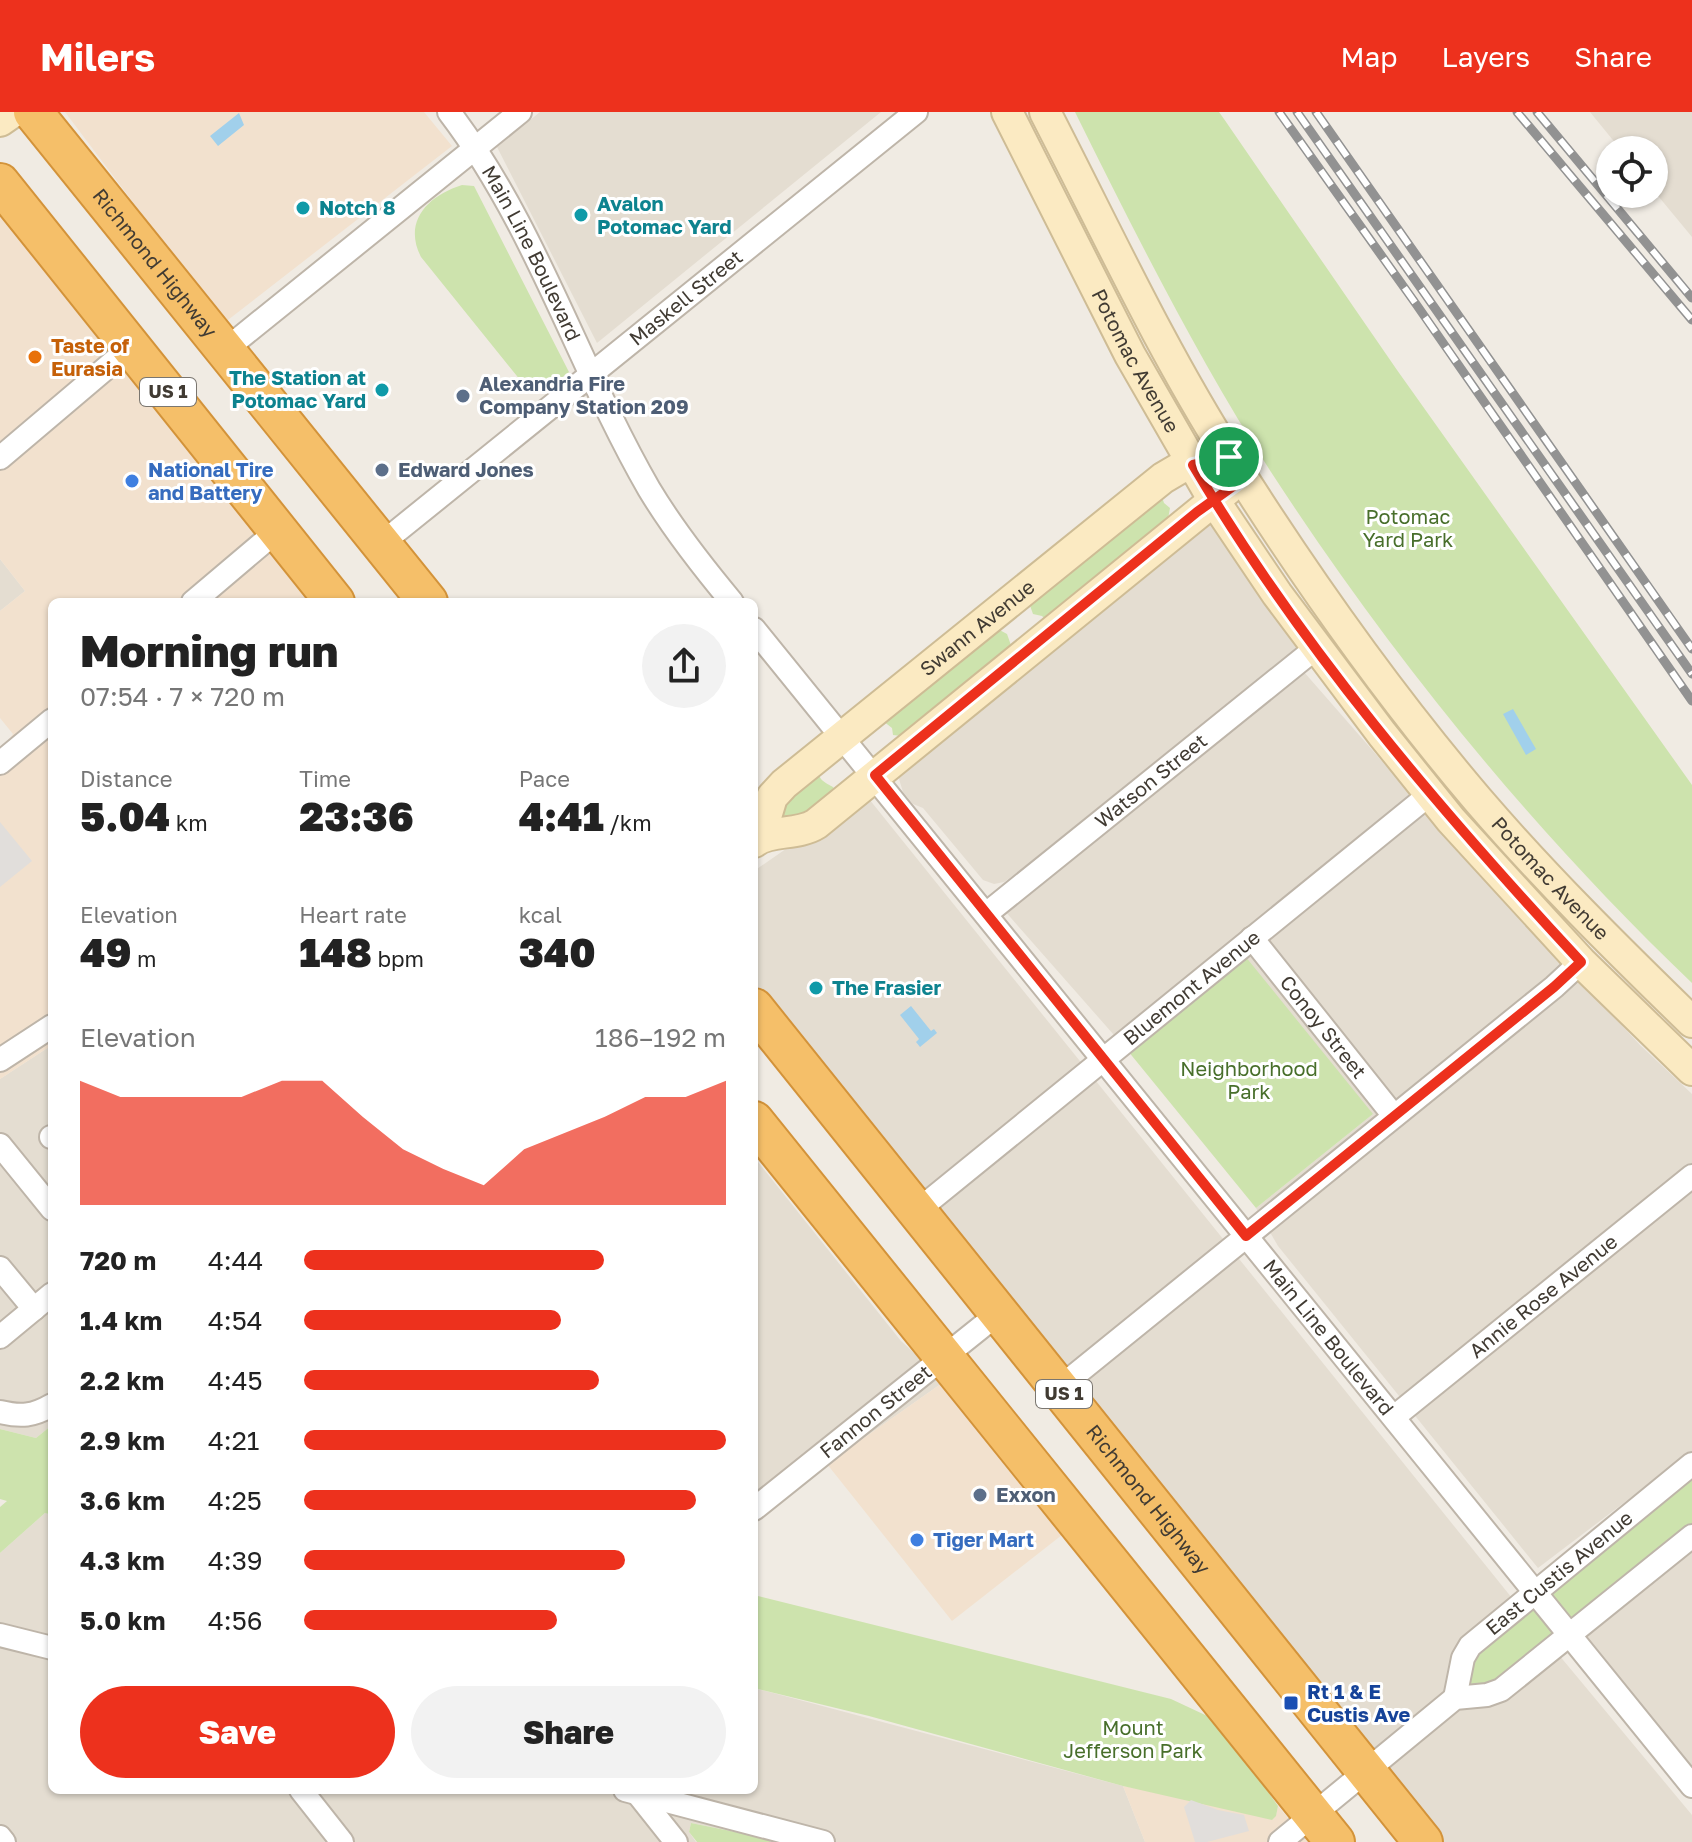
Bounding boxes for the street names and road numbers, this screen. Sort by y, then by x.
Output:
street label: Main Line Boulevard [478,161,587,344]
street label: Richmond Highway [88,183,223,342]
street label: Maskell Street [624,244,747,350]
street label: Potomac Avenue [1087,284,1185,437]
road number: US 1 [140,378,196,406]
street label: Swann Avenue [915,574,1039,680]
street label: Watson Street [1090,728,1211,832]
street label: Potomac Avenue [1487,811,1615,944]
street label: Bluemont Avenue [1118,924,1264,1050]
street label: Conoy Street [1276,970,1372,1083]
street label: Annie Rose Avenue [1464,1229,1621,1362]
street label: Main Line Boulevard [1259,1254,1399,1420]
street label: Fannon Street [815,1359,936,1463]
road number: US 1 [1036,1380,1092,1408]
street label: Richmond Highway [1082,1419,1216,1578]
street label: East Custis Avenue [1480,1505,1637,1639]

